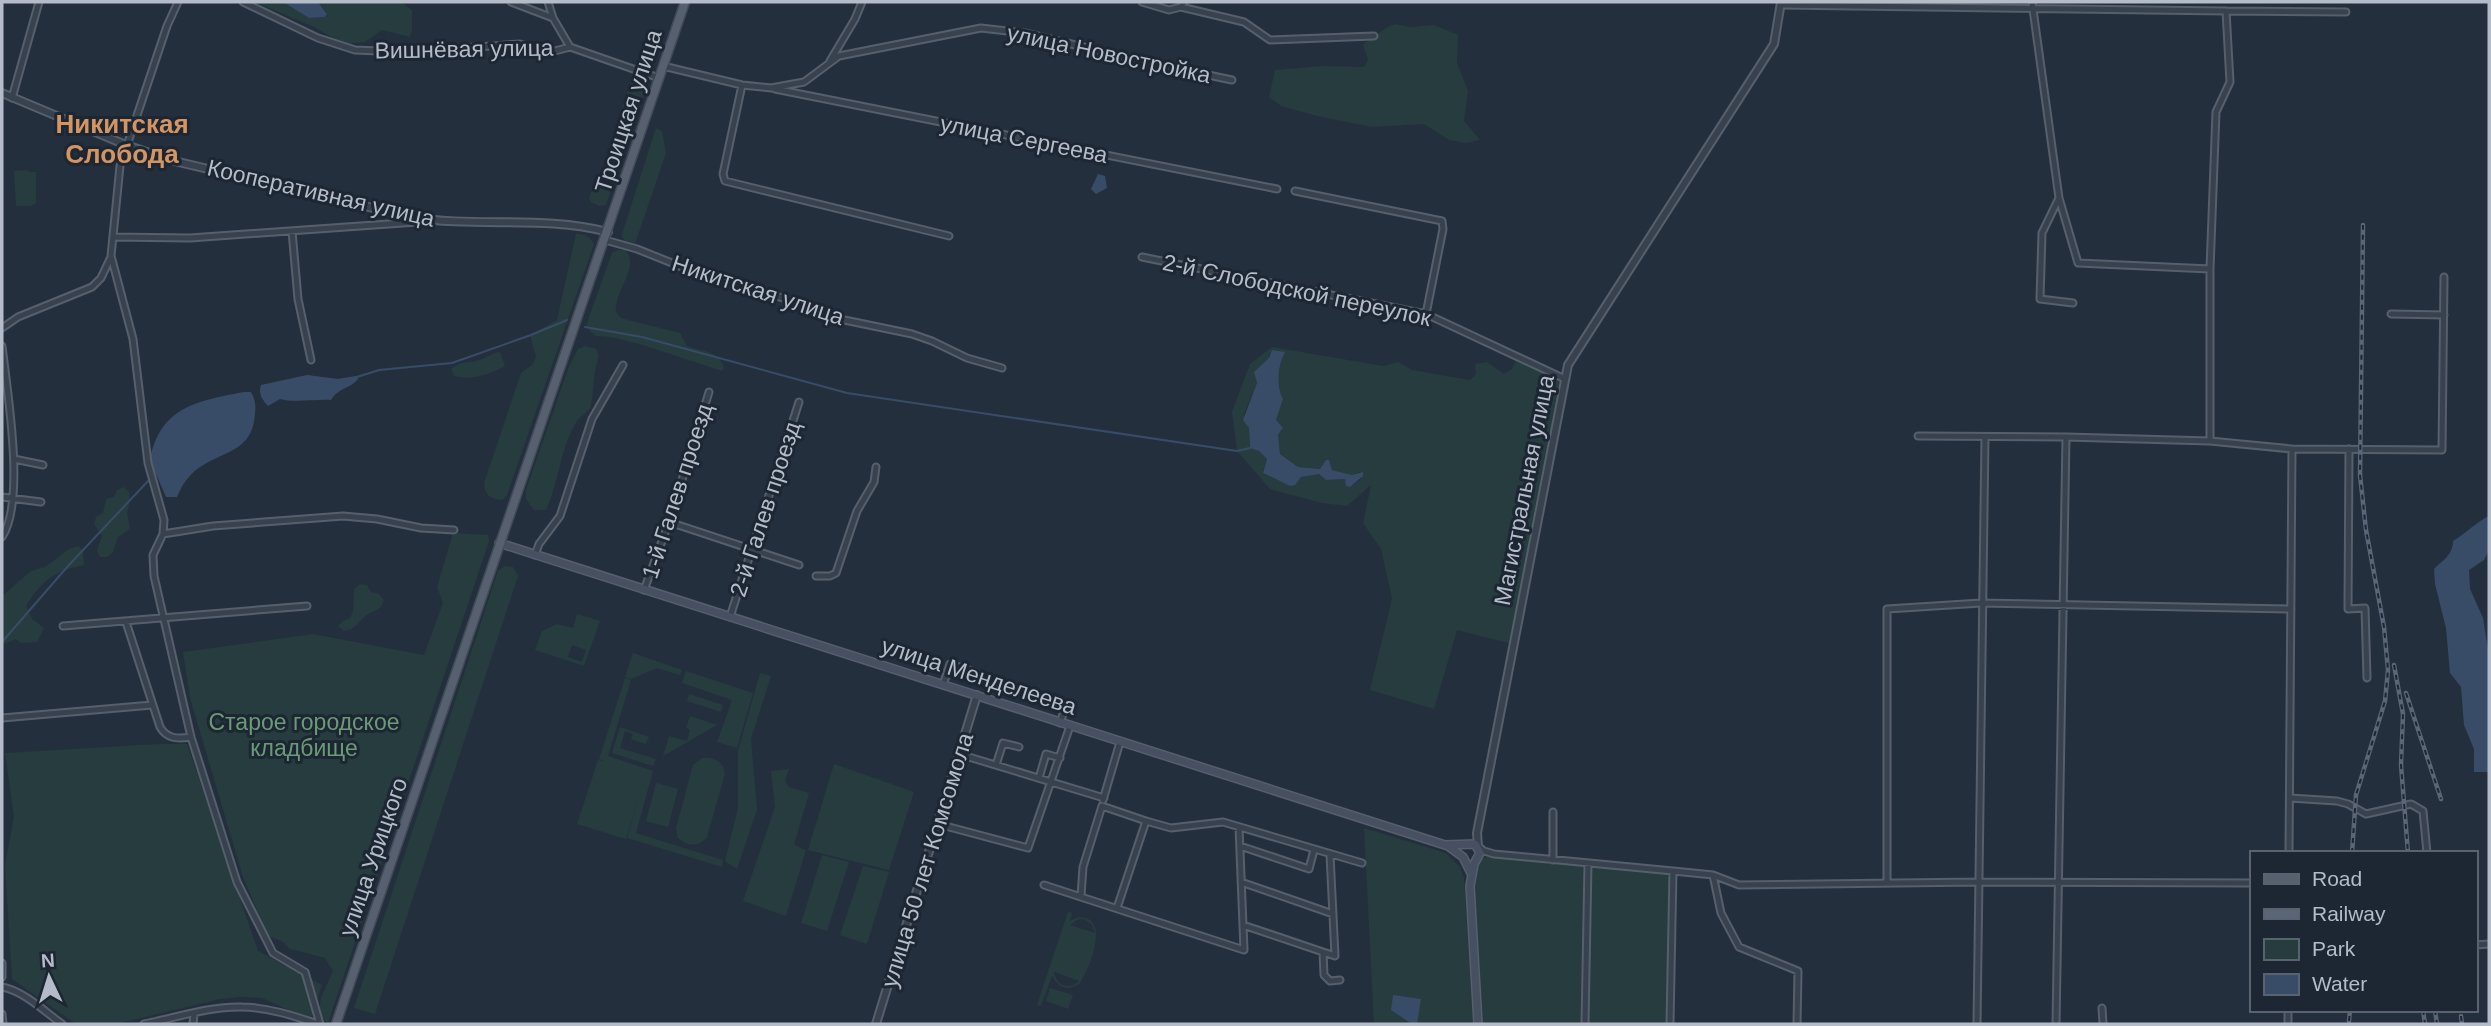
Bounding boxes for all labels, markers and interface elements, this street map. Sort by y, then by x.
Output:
street label: улица Новостройка [1005,20,1213,88]
street label: Троицкая улица [589,26,667,196]
street label: Вишнёвая улица [374,34,554,64]
district label: Никитская Слобода [55,109,189,169]
street label: улица Сергеева [938,110,1110,168]
street label: Кооперативная улица [205,154,437,232]
street label: 2-й Слободской переулок [1160,249,1434,331]
street label: Никитская улица [669,250,848,330]
street label: Магистральная улица [1489,372,1559,607]
street label: 1-й Галев проезд [636,400,718,582]
street label: 2-й Галев проезд [724,418,806,600]
street label: улица Менделеева [878,632,1080,720]
park label: Старое городское кладбище [208,709,400,761]
street label: улица 50 лет Комсомола [876,729,978,990]
street label: улица Урицкого [334,774,412,940]
legend [2250,851,2477,1012]
text: Road [2312,867,2362,890]
text: Railway [2312,902,2386,925]
text: Park [2312,937,2356,960]
north arrow [14,942,84,1012]
text: N [40,950,55,971]
text: Water [2312,972,2367,995]

